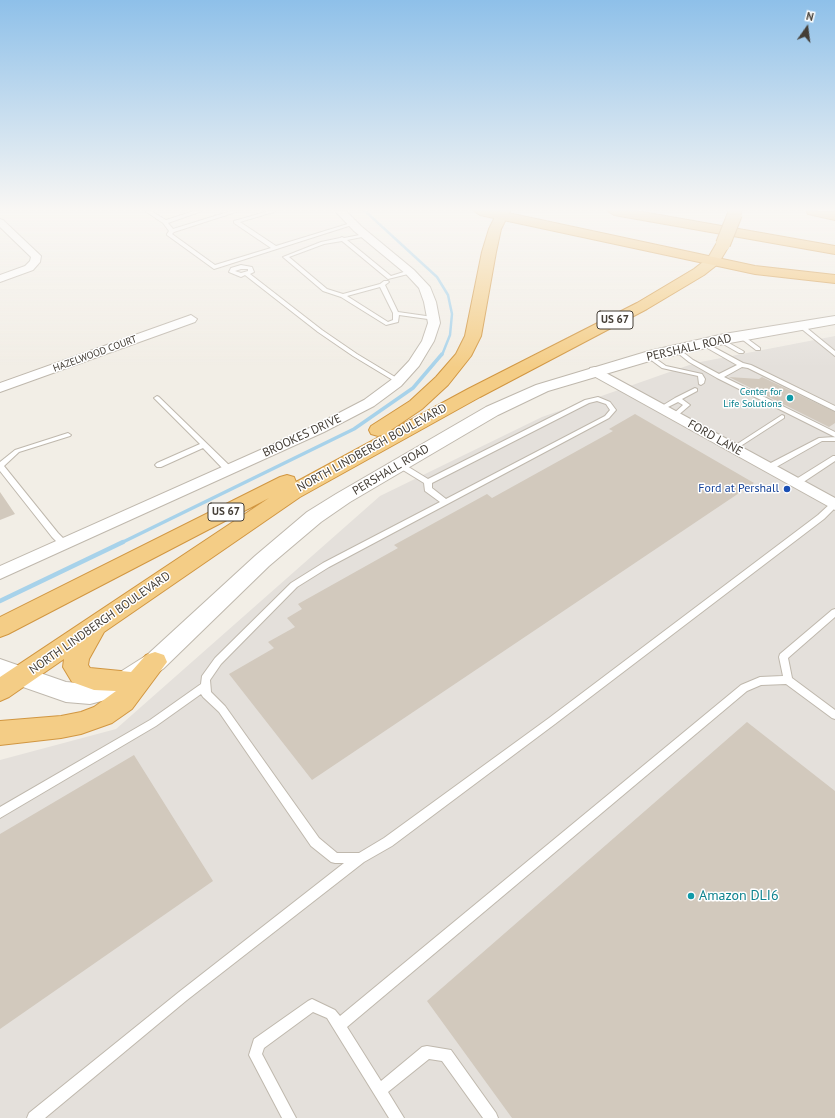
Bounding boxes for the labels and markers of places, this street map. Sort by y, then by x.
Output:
place label: Center for Life Solutions [723,386,782,410]
marker: Center for Life Solutions [785,393,795,403]
place label: Ford at Pershall [698,482,779,496]
marker: Ford at Pershall [782,484,792,494]
place label: Amazon DLI6 [699,888,779,904]
marker: Amazon DLI6 [686,891,696,901]

